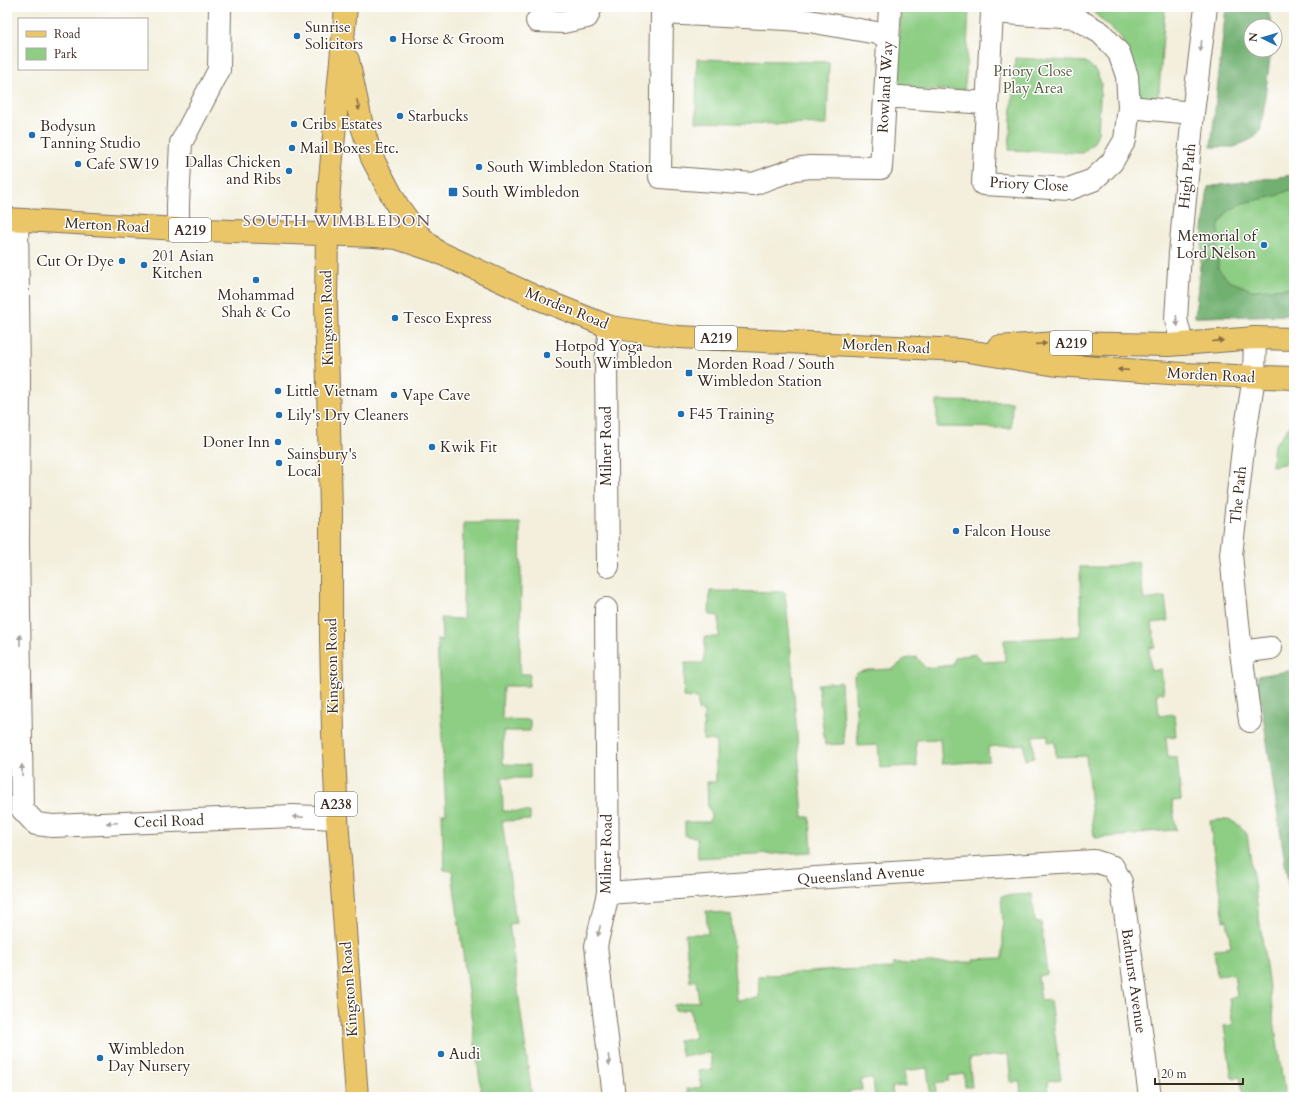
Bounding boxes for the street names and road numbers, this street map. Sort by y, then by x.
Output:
street label: Rowland Way [873,40,897,134]
street label: High Path [1174,141,1200,210]
street label: Priory Close [989,172,1069,196]
street label: Merton Road [64,213,150,237]
road number: A219 [169,218,211,242]
street label: Kingston Road [316,270,338,366]
street label: Morden Road [522,282,612,334]
road number: A219 [695,326,737,350]
road number: A219 [1050,331,1092,355]
street label: Morden Road [842,334,930,358]
street label: Morden Road [1167,363,1255,387]
street label: Milner Road [596,406,616,486]
street label: The Path [1225,464,1251,525]
street label: Kingston Road [321,618,343,714]
road number: A238 [315,792,357,816]
street label: Cecil Road [134,810,204,832]
street label: Milner Road [595,814,617,894]
street label: Queensland Avenue [797,861,926,889]
street label: Bathurst Avenue [1117,927,1151,1035]
street label: Kingston Road [336,941,362,1037]

